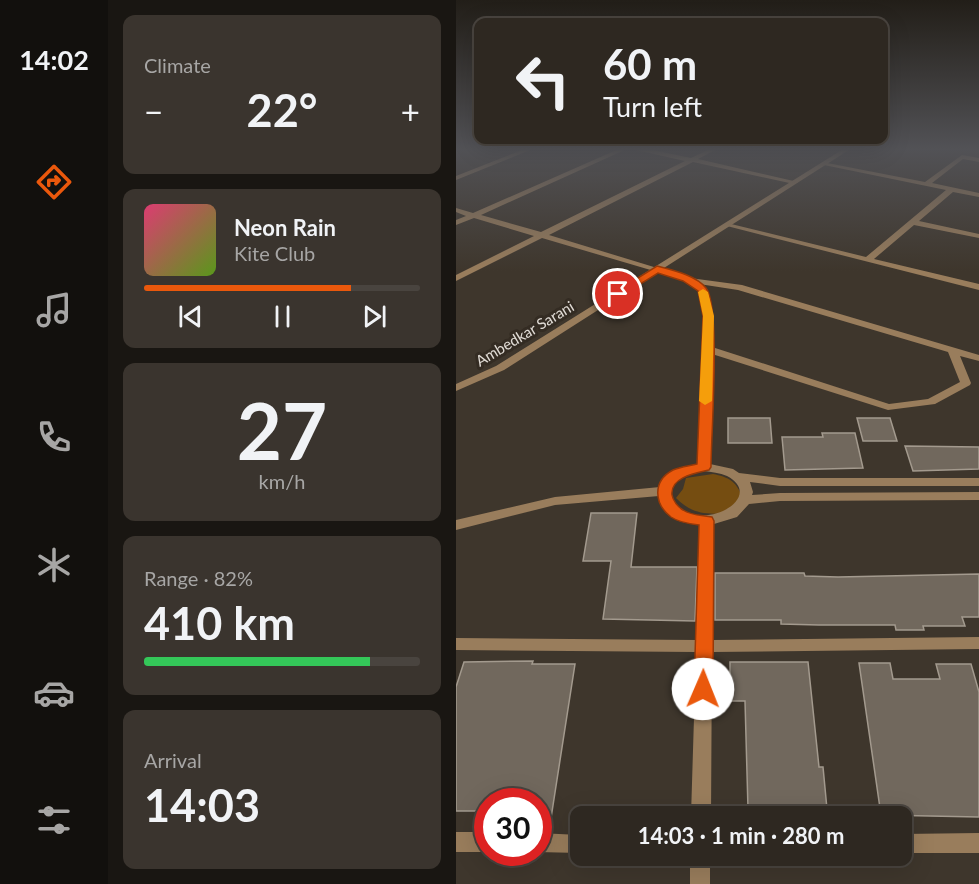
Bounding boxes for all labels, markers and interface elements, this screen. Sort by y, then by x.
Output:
text: 60 m [603,39,697,89]
icon: left [504,42,582,120]
text: 14:02 [19,43,89,76]
text: Climate [144,53,211,77]
text: 22° [247,83,317,137]
text: Turn left [603,90,702,123]
text: − [144,91,163,131]
text: + [401,91,420,131]
icon: directions [33,161,75,203]
text: Neon Rain [234,214,336,241]
text: Kite Club [234,241,315,265]
pin [592,268,643,319]
icon: arrive [601,277,634,310]
icon: music [33,289,75,331]
street label: Ambedkar Sarani [472,297,577,370]
icon: previous [174,300,207,333]
icon: pause [266,300,299,333]
icon: next [358,300,391,333]
text: 27 [237,383,327,477]
icon: phone [33,416,75,458]
text: km/h [259,469,305,493]
icon: climate [33,544,75,586]
text: Range · 82% [144,566,253,590]
text: 410 km [144,596,295,650]
position arrow [671,657,735,721]
icon: car [33,672,75,714]
text: Arrival [144,748,202,772]
text: 14:03 [144,778,260,832]
speed limit sign: 30 [474,788,552,866]
icon: filters [33,799,75,841]
text: 14:03 · 1 min · 280 m [638,822,844,849]

